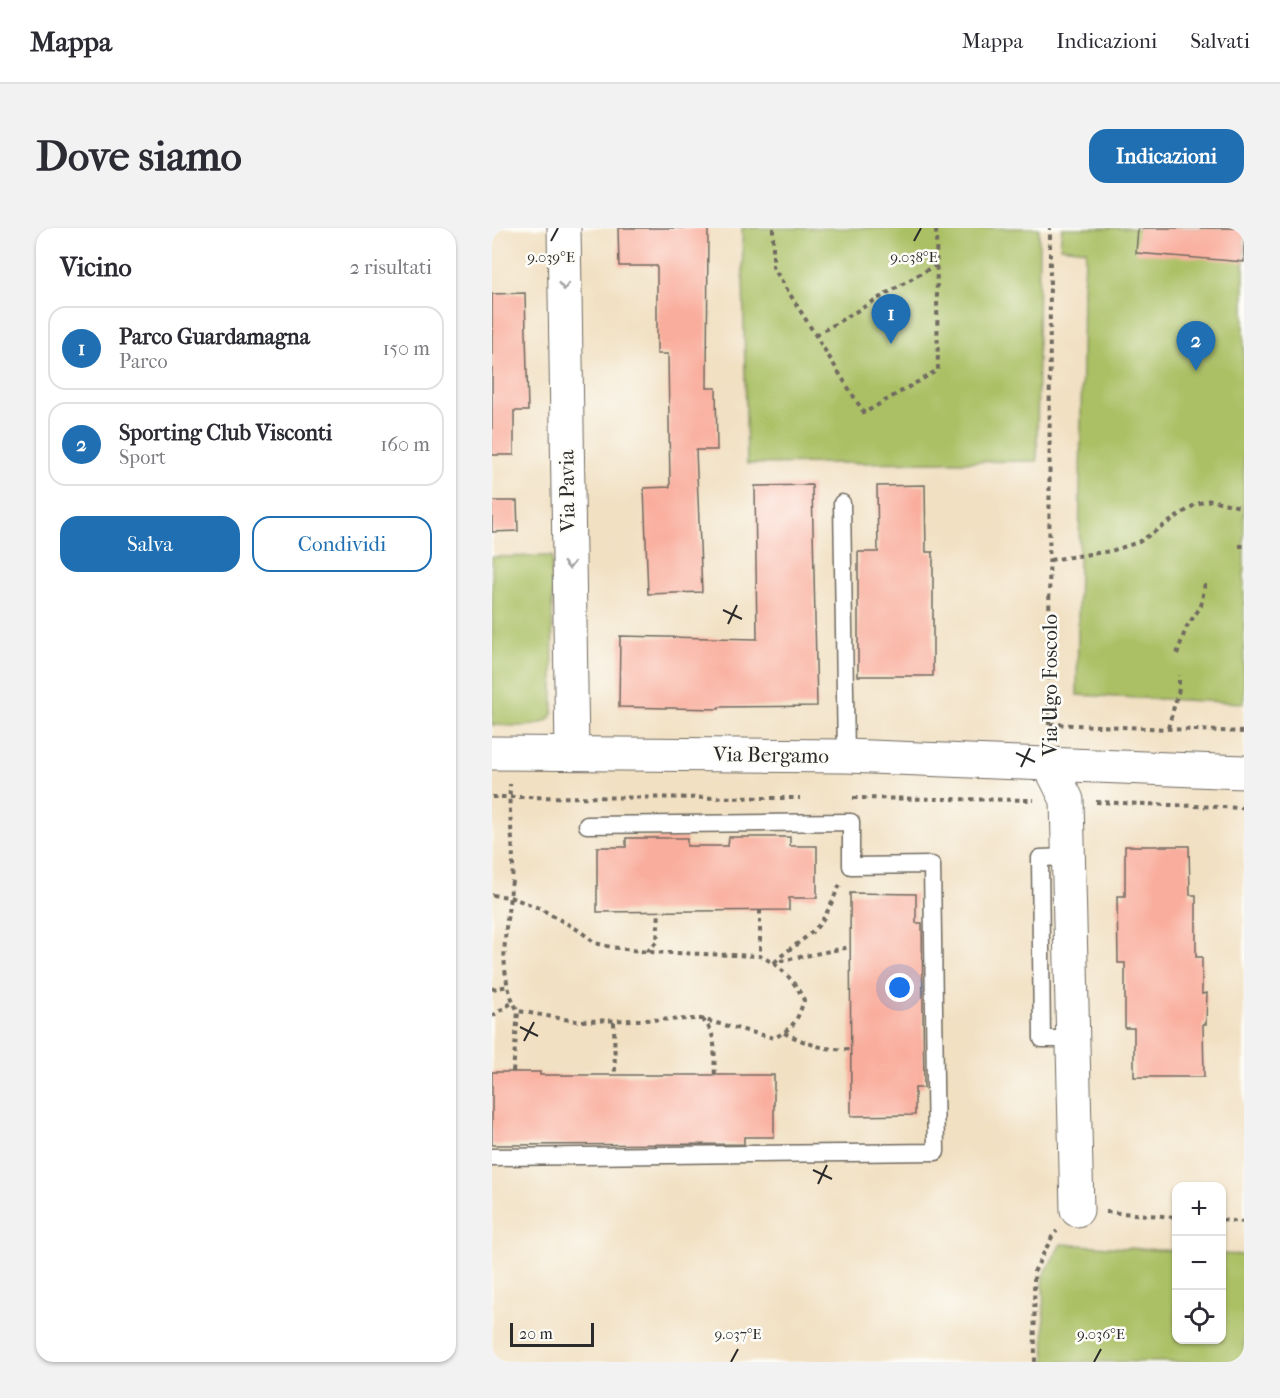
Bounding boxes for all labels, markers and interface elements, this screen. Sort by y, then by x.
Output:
text: Mappa [30,25,112,58]
text: Mappa [962,29,1023,53]
text: Indicazioni [1056,29,1157,53]
text: Salvati [1190,29,1250,53]
button: Indicazioni [1089,129,1244,183]
text: Dove siamo [36,132,242,181]
text: 9.039°E [527,248,575,266]
text: 9.038°E [890,248,938,266]
text: Vicino [60,252,132,283]
text: 2 risultati [349,256,432,279]
one-way arrow [558,282,571,291]
pin: 1 [872,294,910,344]
pin: 2 [1176,322,1216,371]
text: Parco Guardamagna [119,324,310,350]
text: 1 [78,337,85,360]
text: 150 m [382,337,430,360]
text: Parco [119,350,168,373]
text: Sporting Club Visconti [119,420,332,446]
text: 2 [76,433,87,456]
text: 160 m [380,433,430,456]
text: Sport [119,446,166,469]
street label: Via Pavia [554,449,580,533]
button: Salva [60,516,240,572]
button: Condividi [252,516,432,572]
one-way arrow [562,561,575,570]
street label: Via Ugo Foscolo [1038,614,1062,757]
street label: Via Bergamo [712,742,829,768]
your location [885,973,914,1002]
map controls [1172,1182,1226,1344]
button: + [1172,1182,1226,1236]
button: − [1172,1236,1226,1290]
button: locate [1172,1290,1226,1344]
scale bar [510,1320,594,1348]
text: 20 m [519,1324,553,1343]
text: 9.037°E [714,1325,762,1343]
text: 9.036°E [1077,1325,1125,1343]

